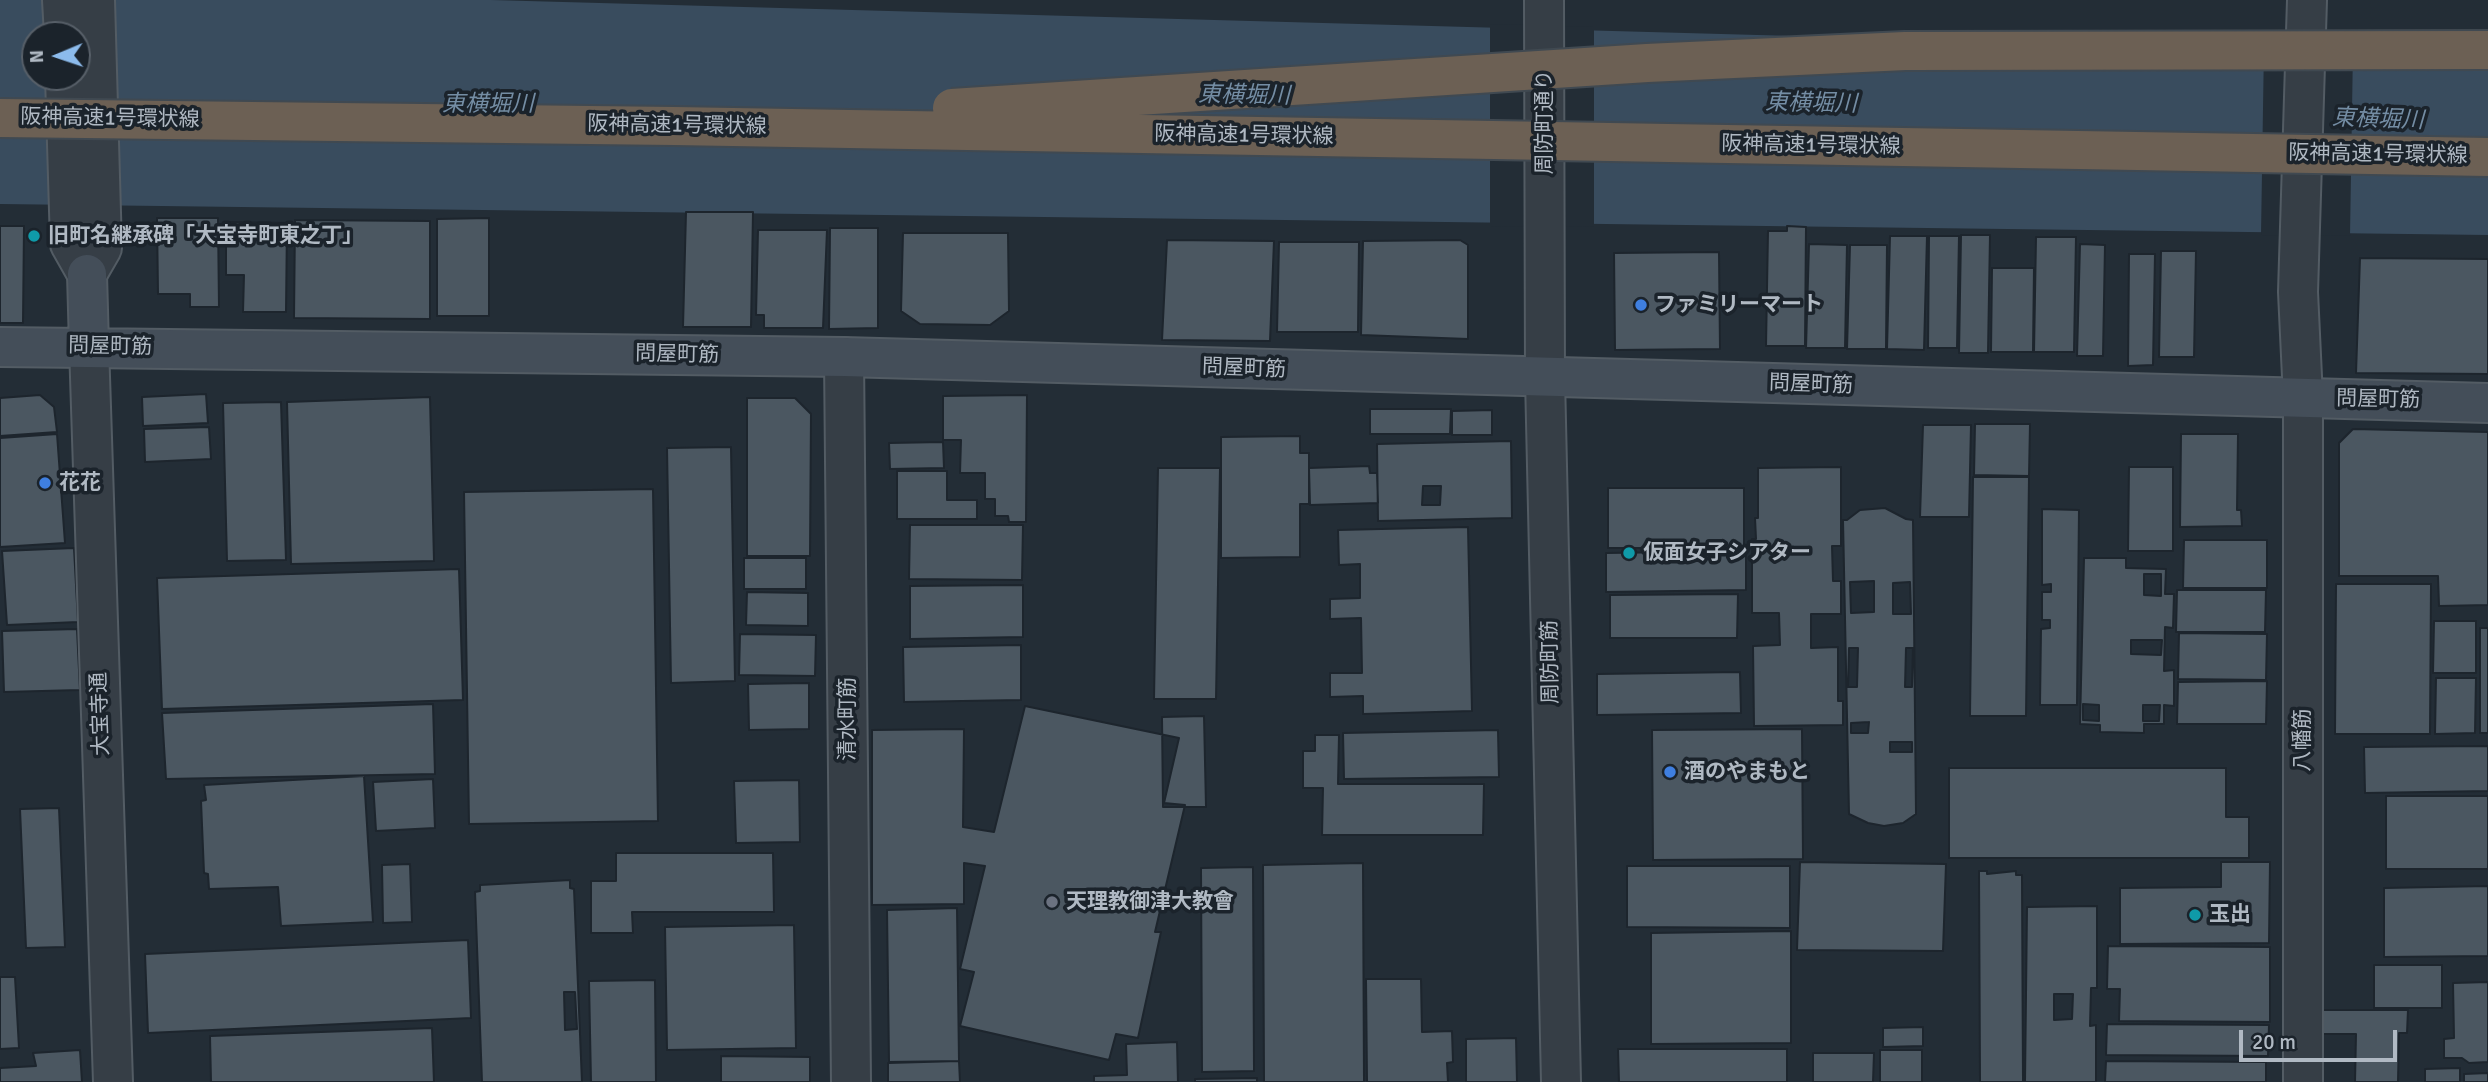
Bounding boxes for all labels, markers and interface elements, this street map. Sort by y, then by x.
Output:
north arrow [21,21,91,91]
text: N [25,50,49,64]
street label: 周防町通り [1532,70,1558,174]
water label: 東横堀川 [1198,81,1290,111]
water label: 東横堀川 [1765,89,1857,119]
water label: 東横堀川 [442,91,534,119]
street label: 阪神高速1号環状線 [20,105,200,133]
water label: 東横堀川 [2332,105,2424,135]
street label: 阪神高速1号環状線 [587,112,767,140]
street label: 阪神高速1号環状線 [1154,122,1334,150]
street label: 阪神高速1号環状線 [1721,132,1901,160]
street label: 阪神高速1号環状線 [2288,141,2468,169]
place label: 旧町名継承碑「大宝寺町東之丁」 [48,223,363,249]
marker: 旧町名継承碑「大宝寺町東之丁」 [26,228,42,244]
place label: ファミリーマート [1655,292,1823,318]
marker: ファミリーマート [1633,297,1649,313]
street label: 問屋町筋 [68,334,152,360]
street label: 問屋町筋 [635,342,719,368]
street label: 問屋町筋 [1202,355,1286,383]
street label: 問屋町筋 [1769,371,1853,399]
street label: 問屋町筋 [2336,387,2420,413]
place label: 花花 [59,470,101,496]
marker: 花花 [37,475,53,491]
place label: 仮面女子シアター [1643,540,1811,566]
marker: 仮面女子シアター [1621,545,1637,561]
street label: 周防町筋 [1538,620,1564,704]
street label: 大宝寺通 [87,672,115,756]
street label: 清水町筋 [835,677,861,761]
street label: 八幡筋 [2290,709,2316,771]
place label: 酒のやまもと [1684,759,1810,785]
marker: 酒のやまもと [1662,764,1678,780]
place label: 天理教御津大教會 [1066,889,1234,915]
marker: 天理教御津大教會 [1044,894,1060,910]
place label: 玉出 [2209,902,2251,928]
marker: 玉出 [2187,907,2203,923]
scale bar [2243,1016,2400,1060]
text: 20 m [2252,1029,2296,1055]

